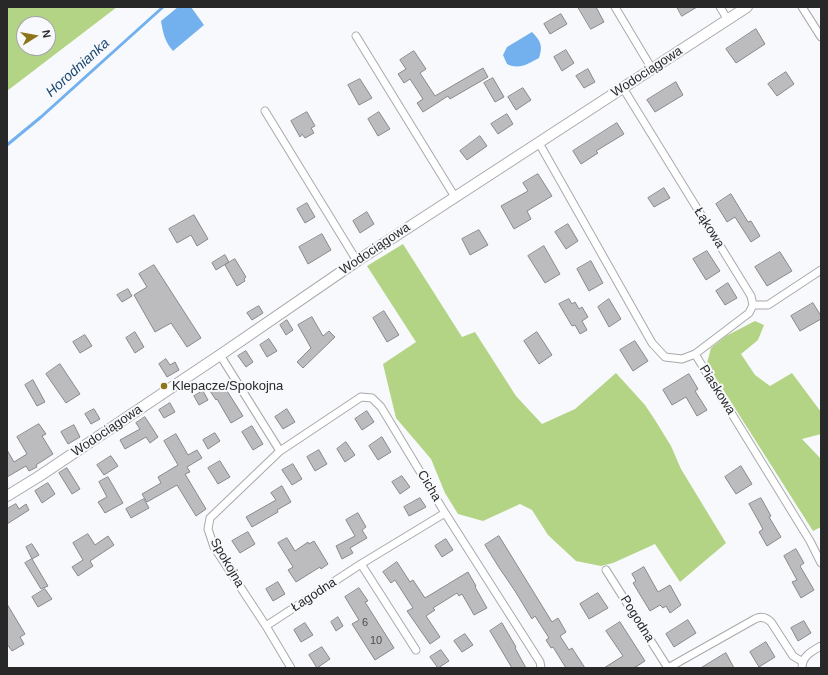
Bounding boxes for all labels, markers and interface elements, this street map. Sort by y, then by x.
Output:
north arrow [16,16,56,56]
text: N [40,29,53,39]
water label: Horodnianka [43,35,113,101]
street label: Wodociągowa [609,43,685,101]
street label: Łąkowa [691,205,727,251]
street label: Wodociągowa [337,220,413,278]
street label: Piaskowa [696,362,738,418]
place label: Klepacze/Spokojna [172,378,283,394]
marker: Klepacze/Spokojna [159,381,169,391]
street label: Wodociągowa [69,402,145,460]
street label: Cicha [414,468,444,504]
street label: Spokojna [207,536,247,590]
street label: Łagodna [289,575,339,615]
street label: Pogodna [617,593,657,645]
house number: 6 [362,616,368,630]
house number: 10 [370,634,382,648]

